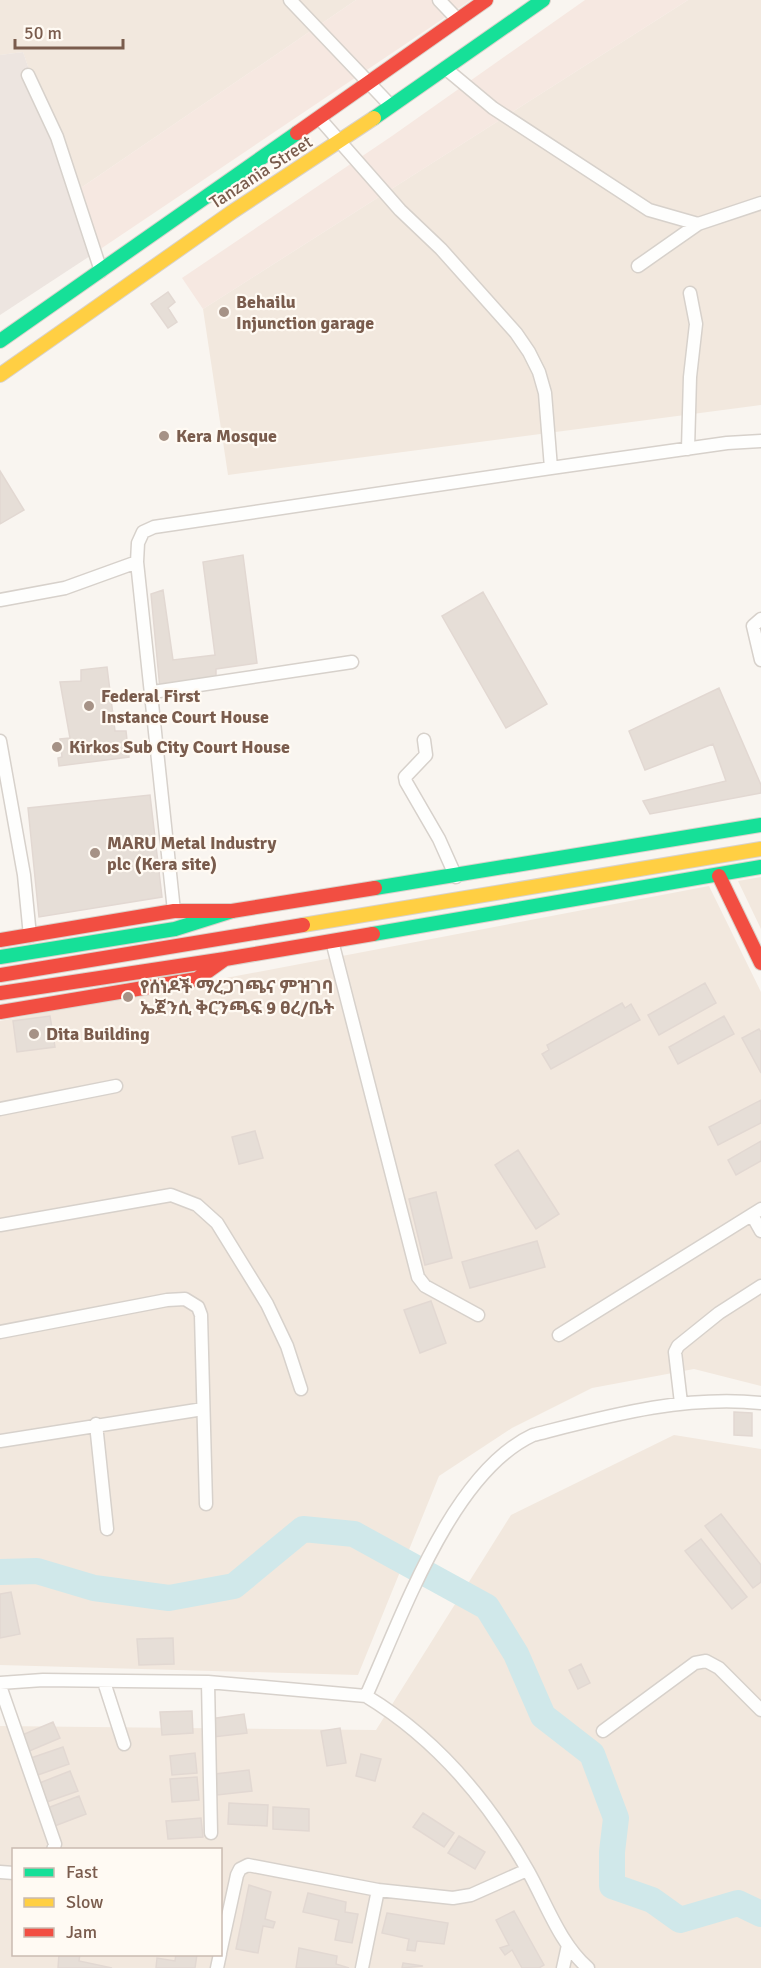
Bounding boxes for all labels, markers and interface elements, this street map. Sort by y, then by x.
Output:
scale bar [15,12,123,50]
text: 50 m [24,22,62,44]
street label: Tanzania Street [205,131,317,213]
place label: Behailu Injunction garage [236,291,374,334]
marker: Behailu Injunction garage [217,305,231,319]
place label: Kera Mosque [176,425,277,447]
marker: Kera Mosque [157,429,171,443]
place label: Federal First Instance Court House [101,685,269,728]
marker: Federal First Instance Court House [82,699,96,713]
place label: Kirkos Sub City Court House [69,736,290,758]
marker: Kirkos Sub City Court House [50,740,64,754]
place label: MARU Metal Industry plc (Kera site) [107,832,276,875]
marker: MARU Metal Industry plc (Kera site) [88,846,102,860]
place label: የሰነዶች ማረጋገጫና ምዝገባ ኤጀንሲ ቅርንጫፍ 9 ፀረ/ቤት [140,976,334,1019]
marker: የሰነዶች ማረጋገጫና ምዝገባ ኤጀንሲ ቅርንጫፍ 9 ፀረ/ቤት [121,990,135,1004]
place label: Dita Building [46,1023,150,1045]
marker: Dita Building [27,1027,41,1041]
legend [12,1848,222,1956]
text: Fast [66,1861,98,1883]
text: Slow [66,1891,103,1913]
text: Jam [66,1921,97,1943]

